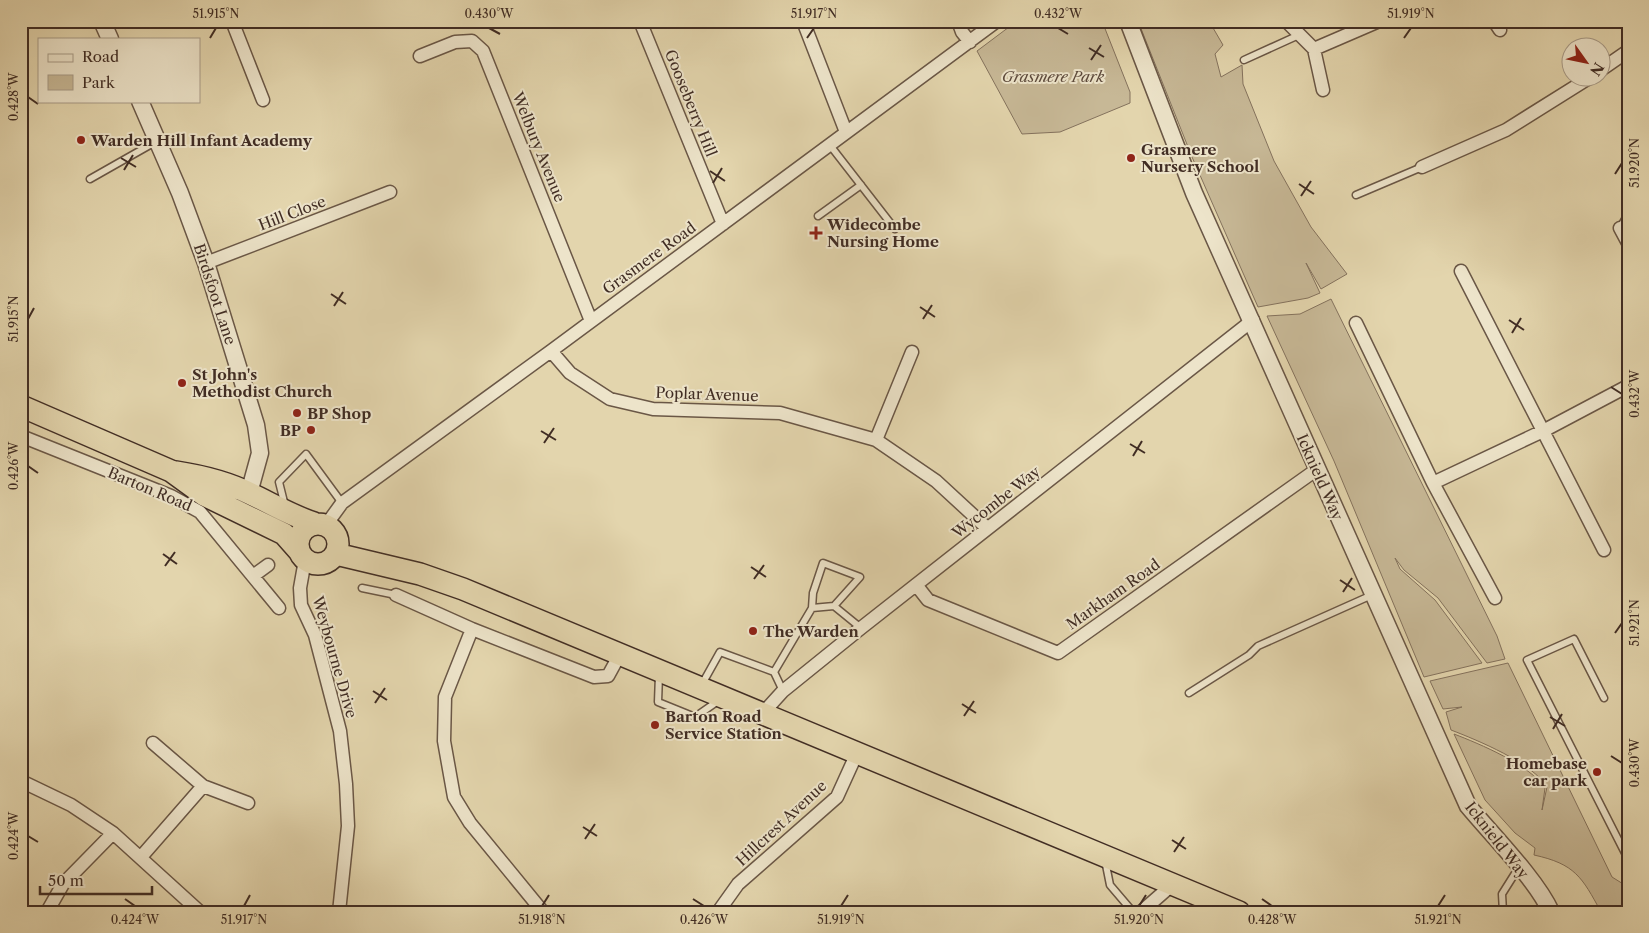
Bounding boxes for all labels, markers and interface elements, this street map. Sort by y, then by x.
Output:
text: 51.915°N [193,6,240,21]
text: 0.430°W [465,6,514,21]
text: 51.917°N [791,6,837,21]
text: 0.432°W [1034,6,1083,21]
text: 51.919°N [1387,6,1435,21]
legend [38,38,200,102]
north arrow [1562,38,1612,88]
text: Road [82,47,119,66]
street label: Gooseberry Hill [661,47,721,160]
text: N [1586,59,1608,79]
park label: Grasmere Park [1002,67,1104,86]
text: 0.428°W [6,72,21,121]
text: Park [82,73,116,92]
street label: Welbury Avenue [508,88,570,205]
place label: Warden Hill Infant Academy [90,131,313,150]
marker: Warden Hill Infant Academy [75,134,87,146]
text: 51.920°N [1627,138,1642,188]
place label: Grasmere Nursery School [1141,140,1259,176]
marker: Grasmere Nursery School [1125,152,1137,164]
street label: Hill Close [256,192,328,234]
place label: Widecombe Nursing Home [826,215,939,251]
street label: Grasmere Road [599,218,699,298]
marker: Widecombe Nursing Home [809,226,823,240]
street label: Birdsfoot Lane [190,241,240,347]
text: 51.915°N [6,295,21,342]
place label: St John's Methodist Church [192,365,333,401]
text: 0.432°W [1627,369,1642,418]
marker: St John's Methodist Church [176,377,188,389]
street label: Poplar Avenue [655,383,759,405]
place label: BP Shop [307,404,371,423]
marker: BP Shop [291,407,303,419]
place label: BP [280,421,301,440]
marker: BP [305,424,317,436]
street label: Icknield Way [1293,431,1348,524]
text: 0.426°W [6,441,21,490]
street label: Wycombe Way [947,461,1044,543]
street label: Barton Road [105,463,195,515]
street label: Markham Road [1062,555,1164,633]
street label: Weybourne Drive [308,593,362,720]
text: 51.921°N [1627,599,1642,647]
place label: The Warden [763,622,859,641]
marker: The Warden [747,625,759,637]
place label: Barton Road Service Station [665,707,783,743]
marker: Barton Road Service Station [649,719,661,731]
text: 0.430°W [1627,738,1642,787]
place label: Homebase car park [1506,754,1588,790]
marker: Homebase car park [1591,766,1603,778]
street label: Hillcrest Avenue [732,776,830,870]
street label: Icknield Way [1461,798,1533,883]
text: 0.424°W [6,811,21,860]
scale bar [40,863,152,895]
text: 50 m [48,871,84,890]
text: 0.424°W [111,912,160,927]
text: 51.917°N [221,912,267,927]
text: 51.918°N [518,912,566,927]
text: 0.426°W [680,912,729,927]
text: 51.919°N [817,912,865,927]
text: 51.920°N [1114,912,1164,927]
text: 0.428°W [1248,912,1297,927]
text: 51.921°N [1414,912,1462,927]

